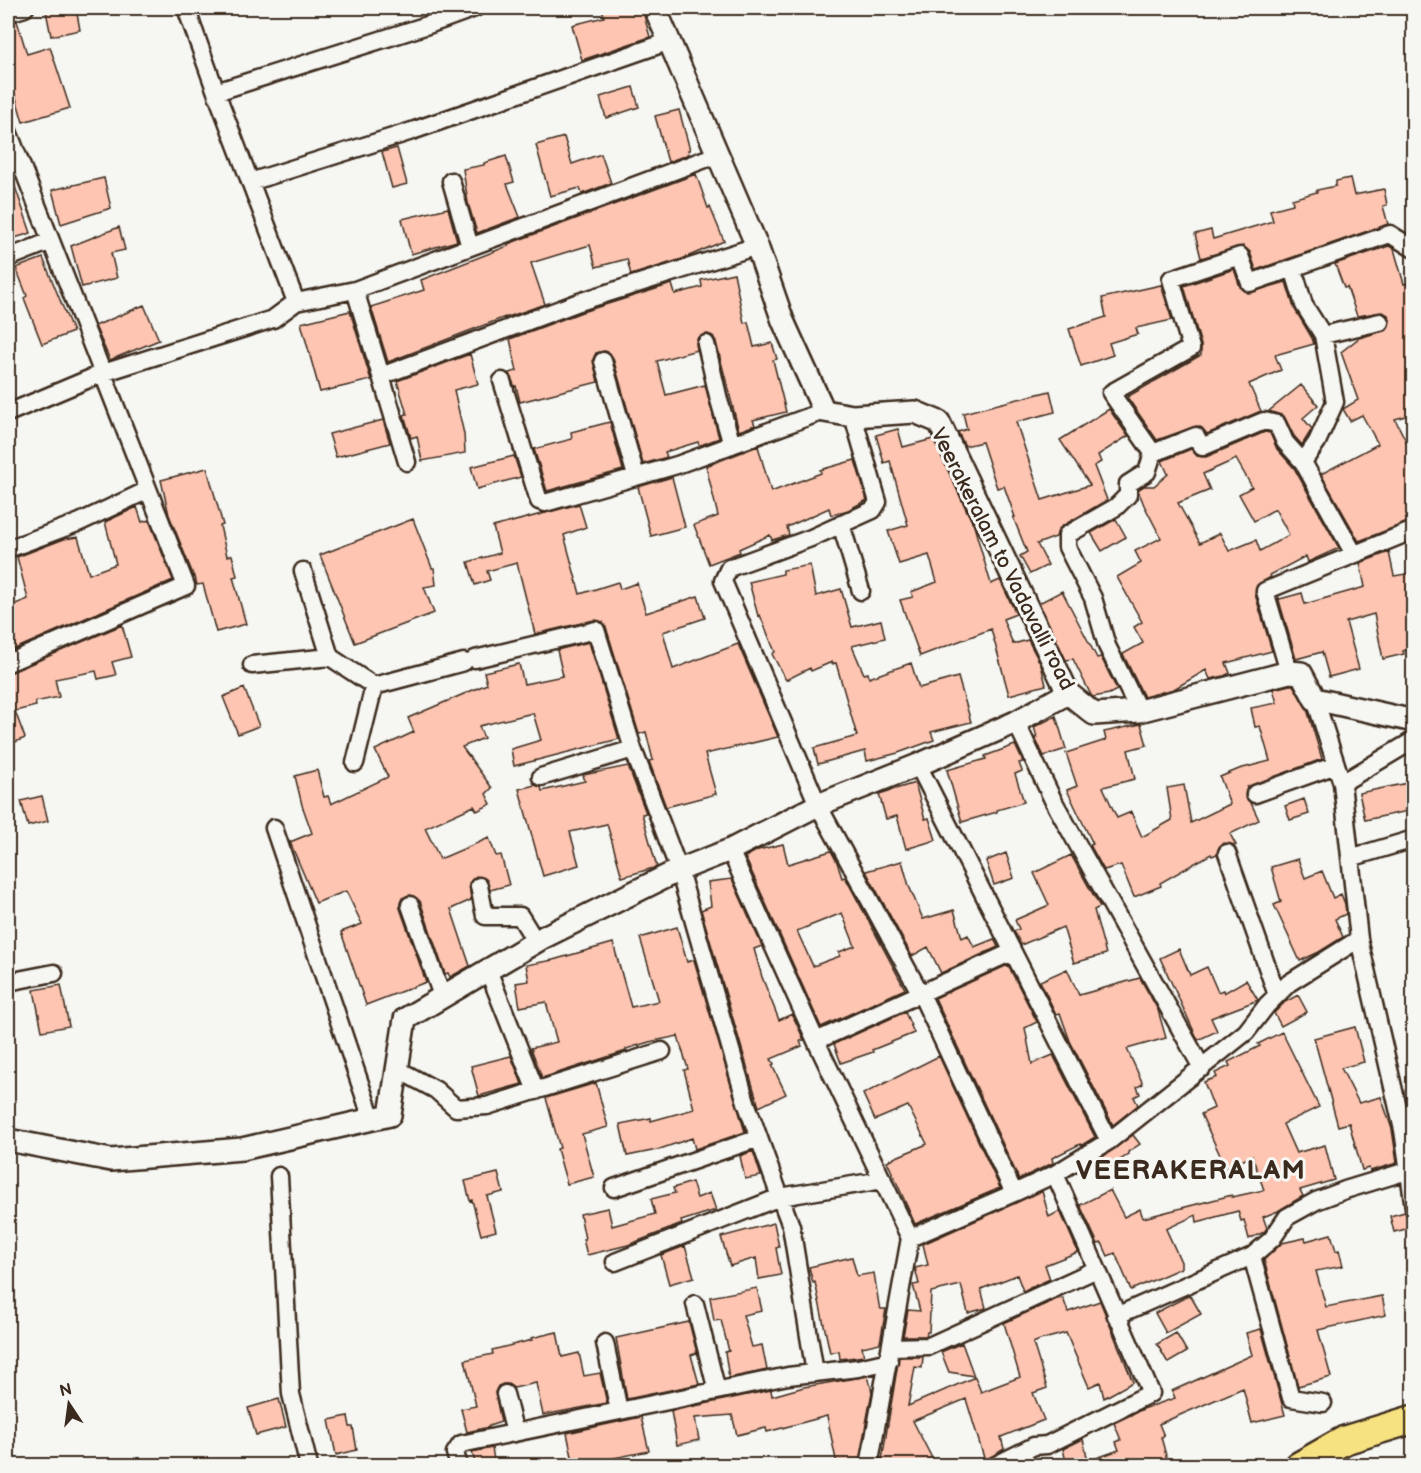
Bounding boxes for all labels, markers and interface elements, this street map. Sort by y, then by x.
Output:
street label: Veerakeralam to Vadavalli road [925,424,1080,694]
district label: VEERAKERALAM [1076,1155,1306,1187]
north arrow [39,1374,99,1434]
text: N [58,1380,74,1401]

